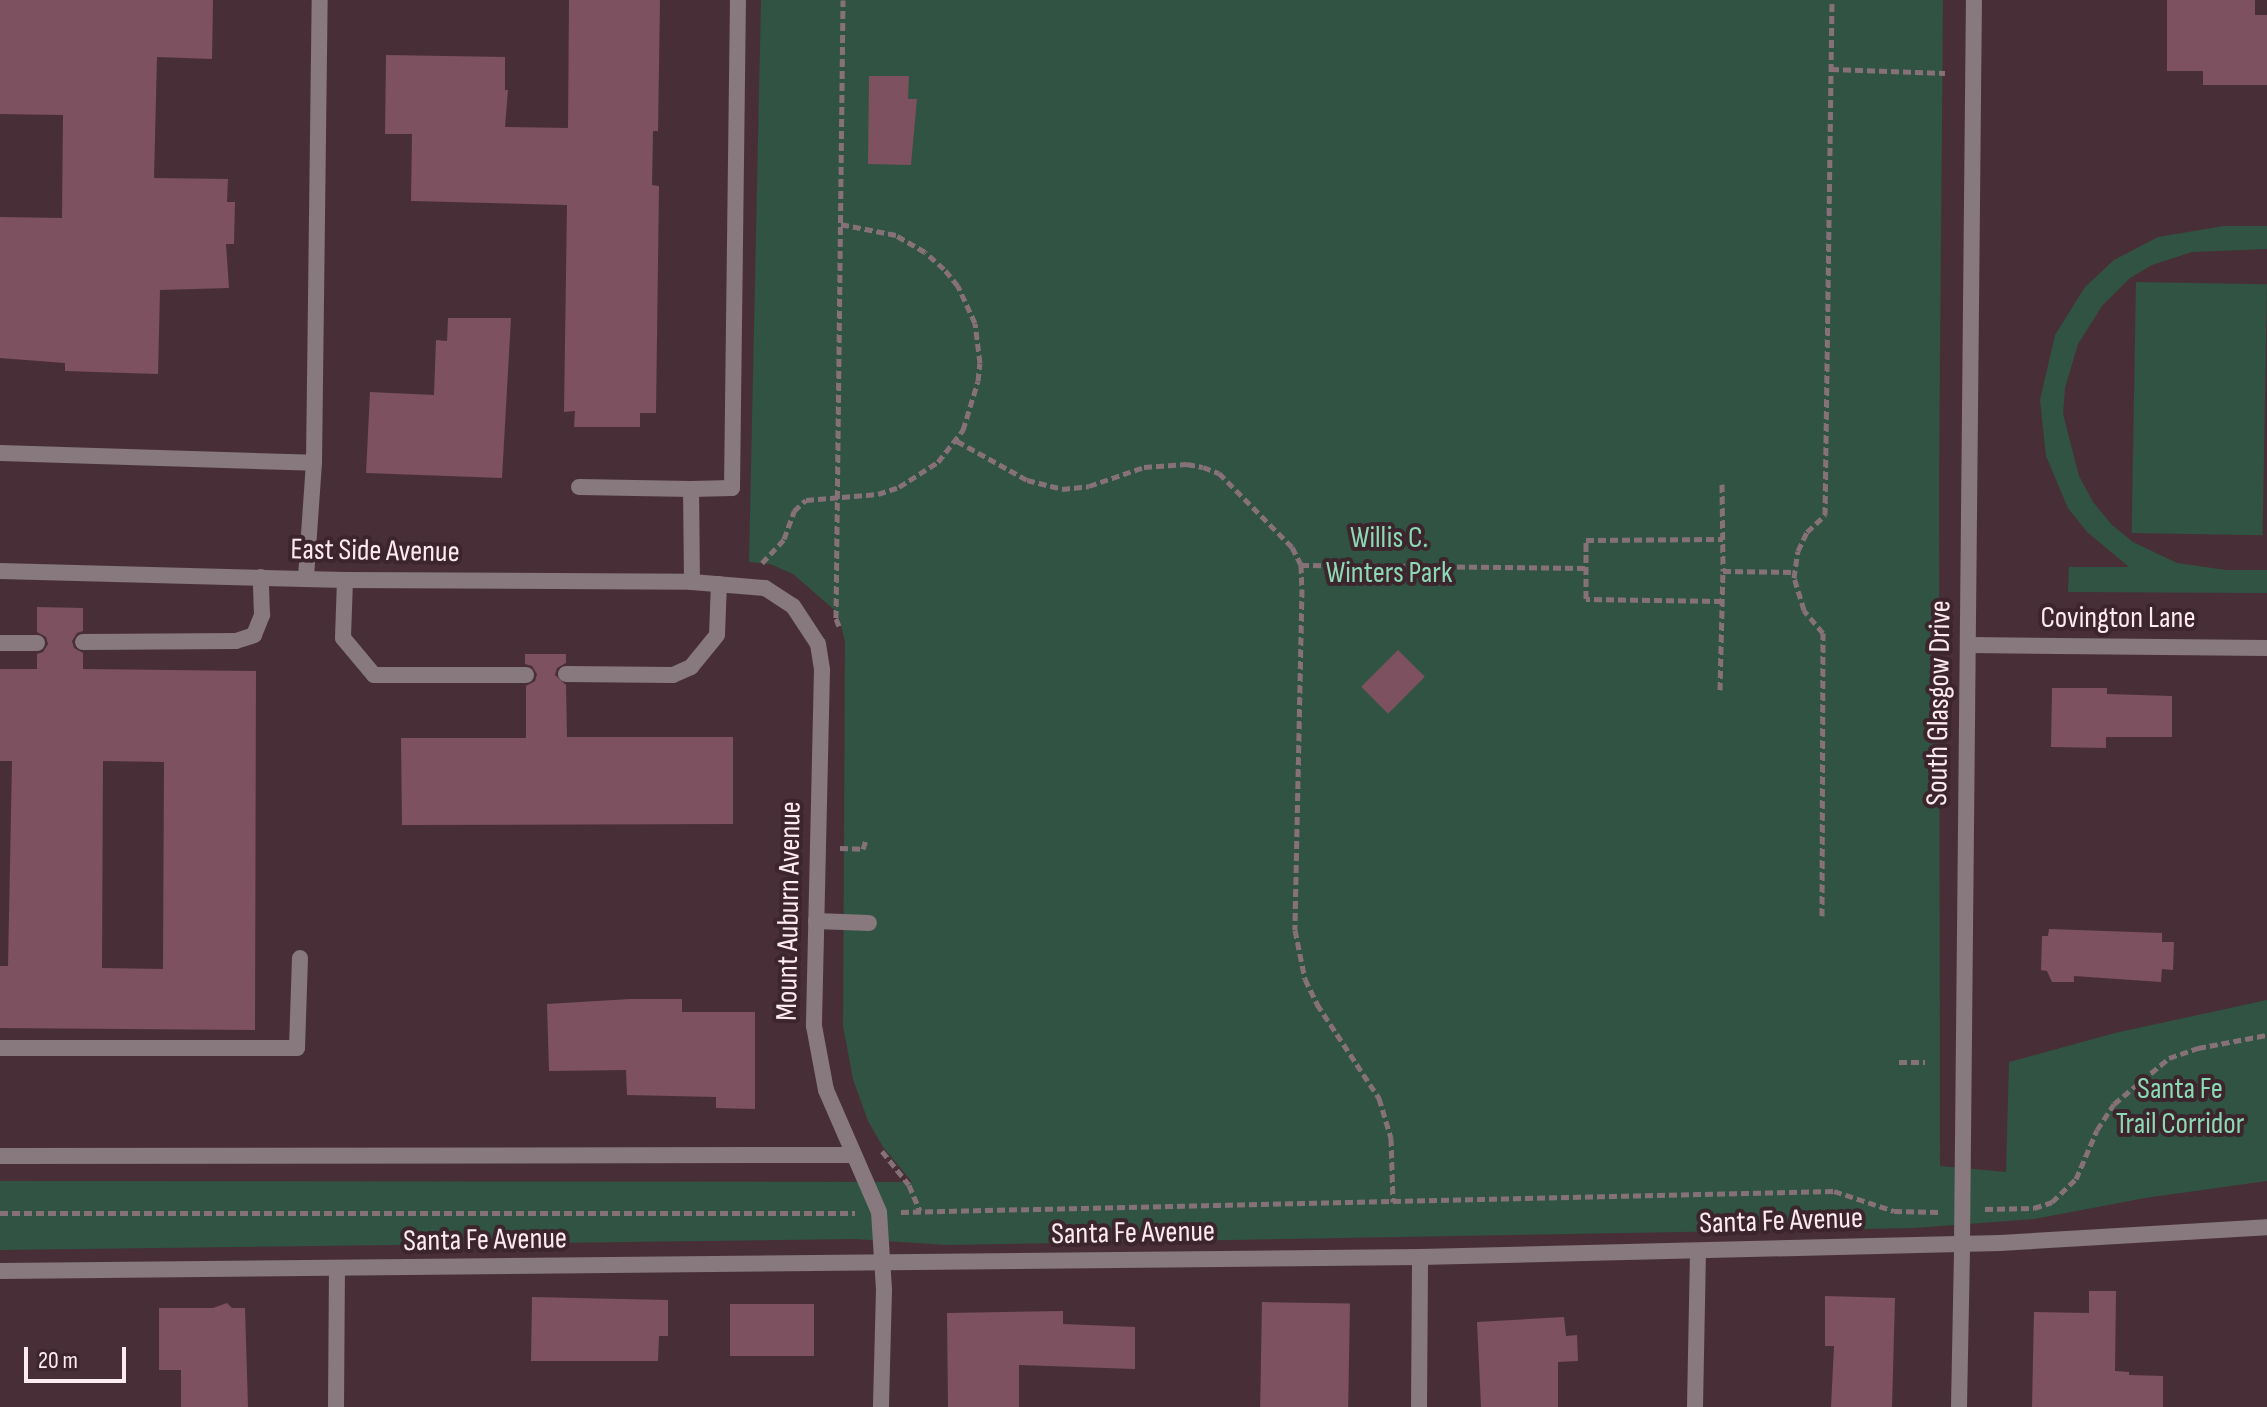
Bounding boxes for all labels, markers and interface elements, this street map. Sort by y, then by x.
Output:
park label: Willis C. Winters Park [1326,520,1452,590]
street label: East Side Avenue [290,532,460,570]
street label: South Glasgow Drive [1919,600,1959,806]
street label: Covington Lane [2041,600,2195,636]
street label: Mount Auburn Avenue [769,801,809,1021]
park label: Santa Fe Trail Corridor [2116,1071,2244,1142]
street label: Santa Fe Avenue [1698,1200,1864,1242]
street label: Santa Fe Avenue [1051,1214,1215,1252]
street label: Santa Fe Avenue [403,1221,567,1259]
scale bar [28,1331,130,1381]
text: 20 m [38,1346,78,1375]

